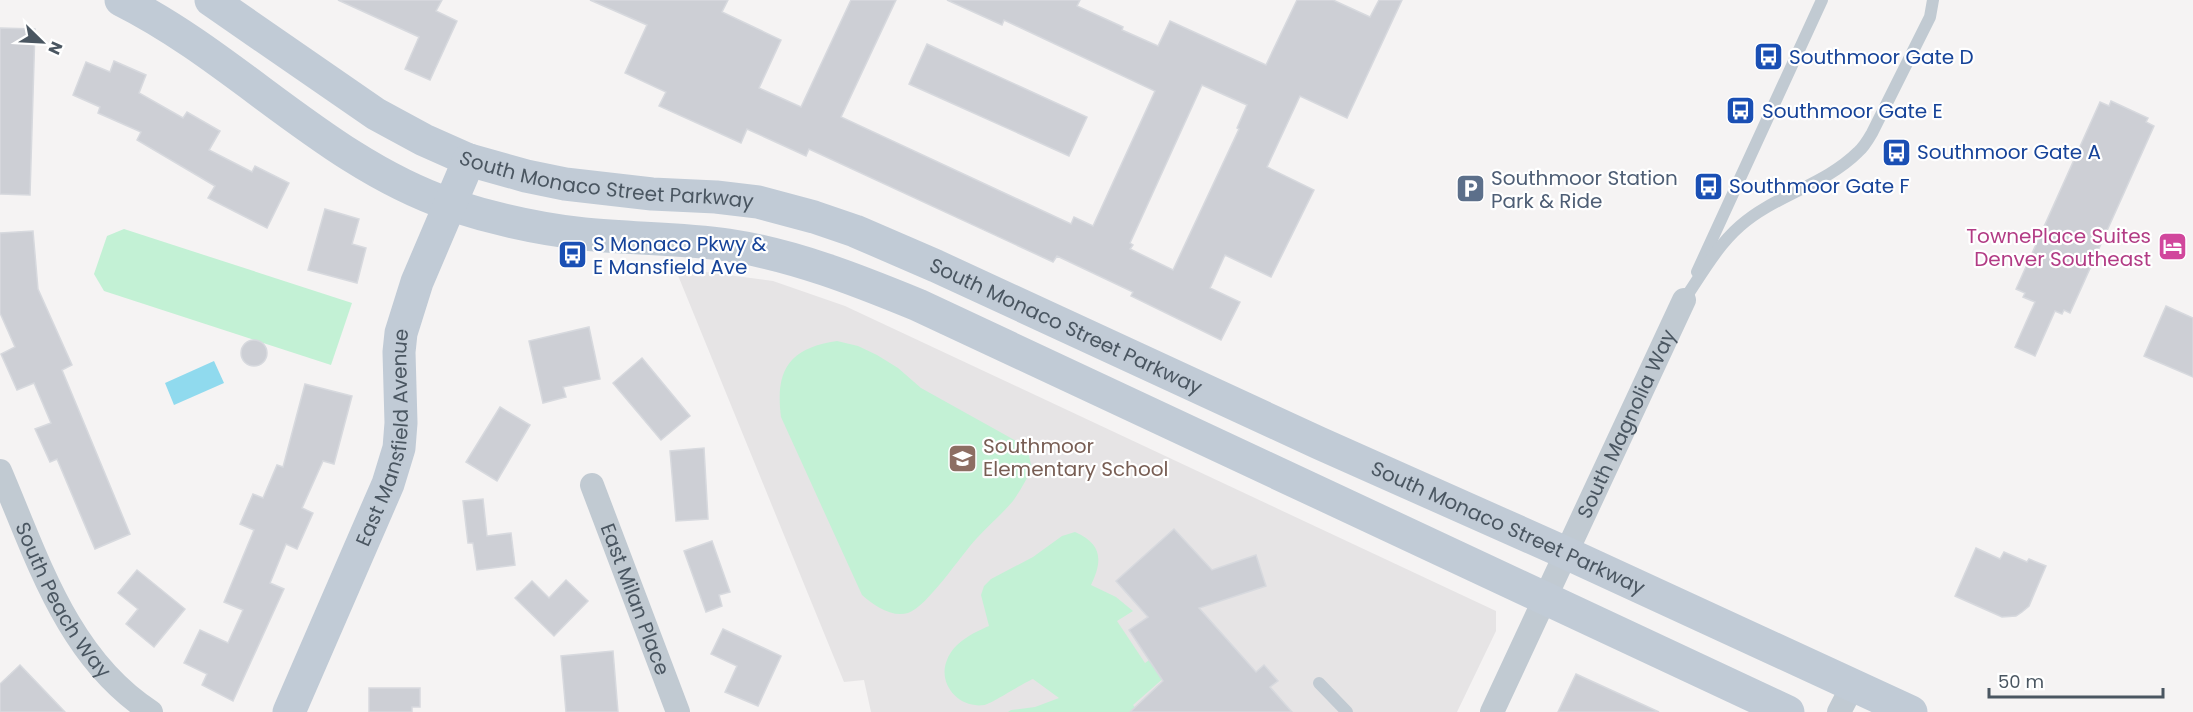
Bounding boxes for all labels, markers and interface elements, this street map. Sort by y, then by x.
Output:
north arrow [12,12,72,72]
text: N [42,38,68,58]
bus stop icon: Southmoor Gate D [1752,41,1784,73]
place label: Southmoor Gate D [1789,43,1974,71]
bus stop icon: Southmoor Gate E [1725,95,1757,127]
place label: Southmoor Gate E [1762,97,1943,125]
bus stop icon: Southmoor Gate A [1880,136,1912,168]
place label: Southmoor Gate A [1917,138,2101,166]
street label: South Monaco Street Parkway [455,143,755,215]
place label: Southmoor Station Park & Ride [1491,164,1678,215]
bus stop icon: Southmoor Gate F [1692,170,1724,202]
place label: Southmoor Gate F [1729,172,1910,200]
parking icon: Southmoor Station Park & Ride [1454,173,1486,205]
place label: TownePlace Suites Denver Southeast [1966,222,2151,273]
place label: S Monaco Pkwy & E Mansfield Ave [593,230,767,281]
hotel icon: TownePlace Suites Denver Southeast [2156,231,2188,263]
bus stop icon: S Monaco Pkwy & E Mansfield Ave [556,239,588,271]
street label: South Monaco Street Parkway [925,251,1207,401]
street label: South Magnolia Way [1570,325,1682,523]
street label: East Mansfield Avenue [349,327,415,551]
place label: Southmoor Elementary School [983,432,1168,483]
school or university icon: Southmoor Elementary School [946,442,978,474]
street label: South Monaco Street Parkway [1367,454,1650,602]
street label: South Peach Way [9,518,117,684]
street label: East Milan Place [594,519,677,679]
scale bar [1989,661,2163,699]
text: 50 m [1998,669,2044,694]

